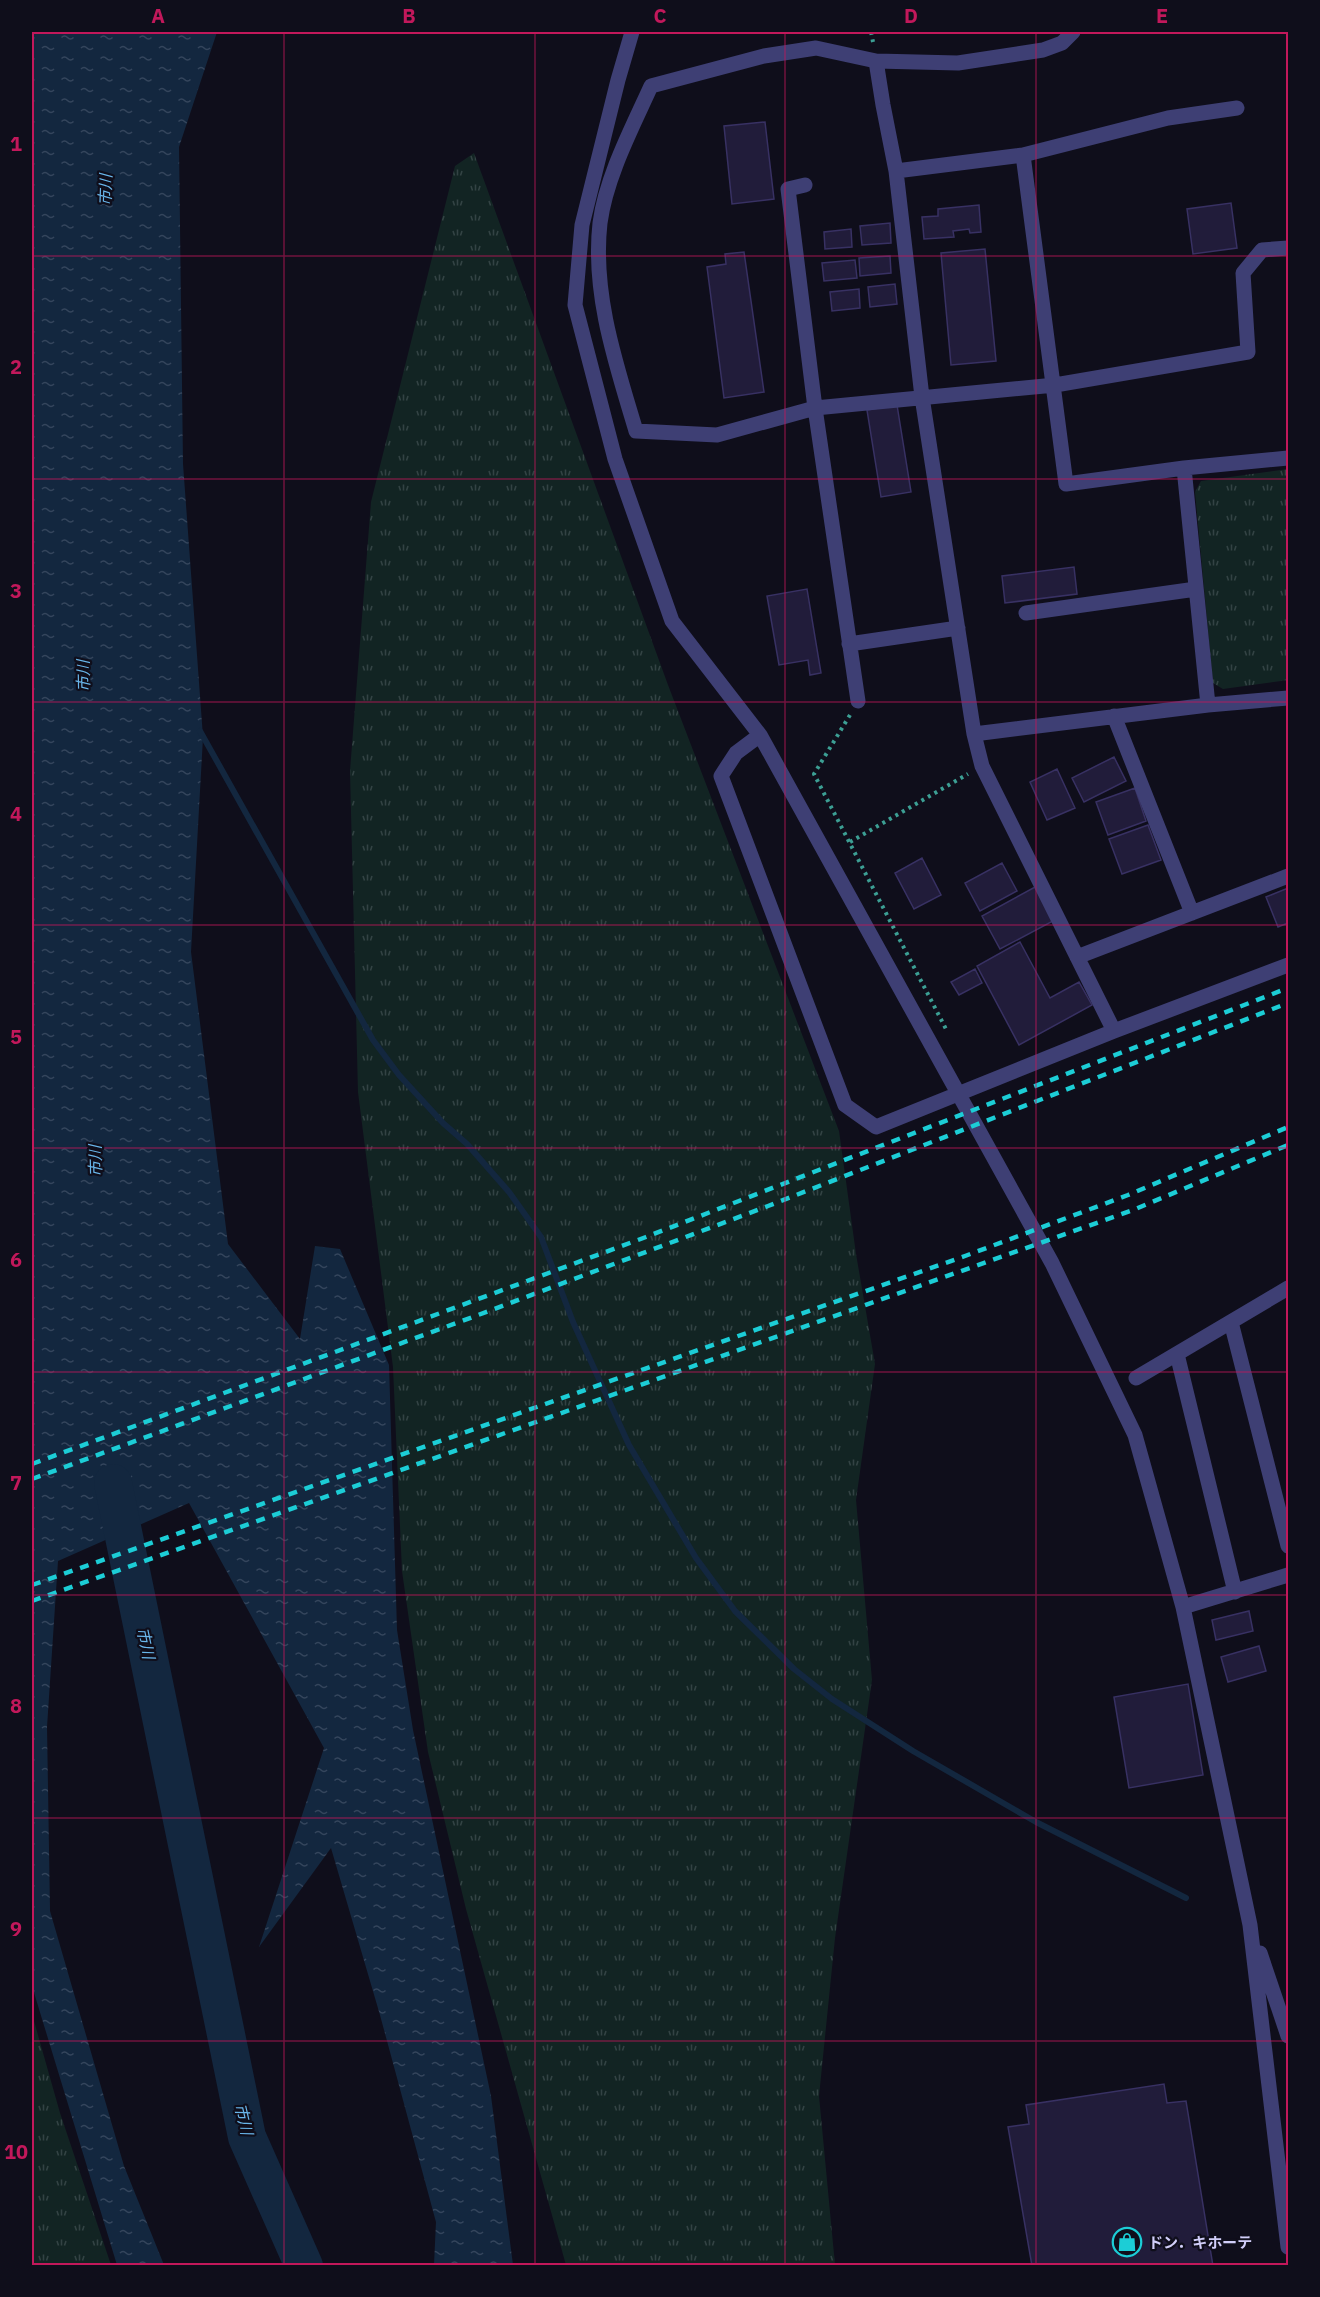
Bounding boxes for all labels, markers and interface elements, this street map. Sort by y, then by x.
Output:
text: A [151,2,165,29]
text: B [402,2,416,29]
text: C [653,2,667,29]
text: D [904,2,918,29]
text: E [1156,2,1168,29]
text: 1 [10,130,22,157]
water label: 市川 [94,172,116,206]
text: 2 [10,353,22,380]
text: 3 [10,577,22,604]
water label: 市川 [73,658,93,692]
text: 4 [10,800,22,827]
text: 5 [10,1023,22,1050]
water label: 市川 [85,1143,105,1177]
text: 6 [10,1246,22,1273]
text: 7 [10,1469,22,1496]
water label: 市川 [133,1625,160,1663]
text: 8 [10,1692,22,1719]
text: 9 [10,1915,22,1942]
water label: 市川 [231,2101,258,2139]
text: 10 [4,2138,28,2165]
shop icon: ドン．キホーテ [1111,2226,1143,2258]
place label: ドン．キホーテ [1148,2233,1252,2252]

